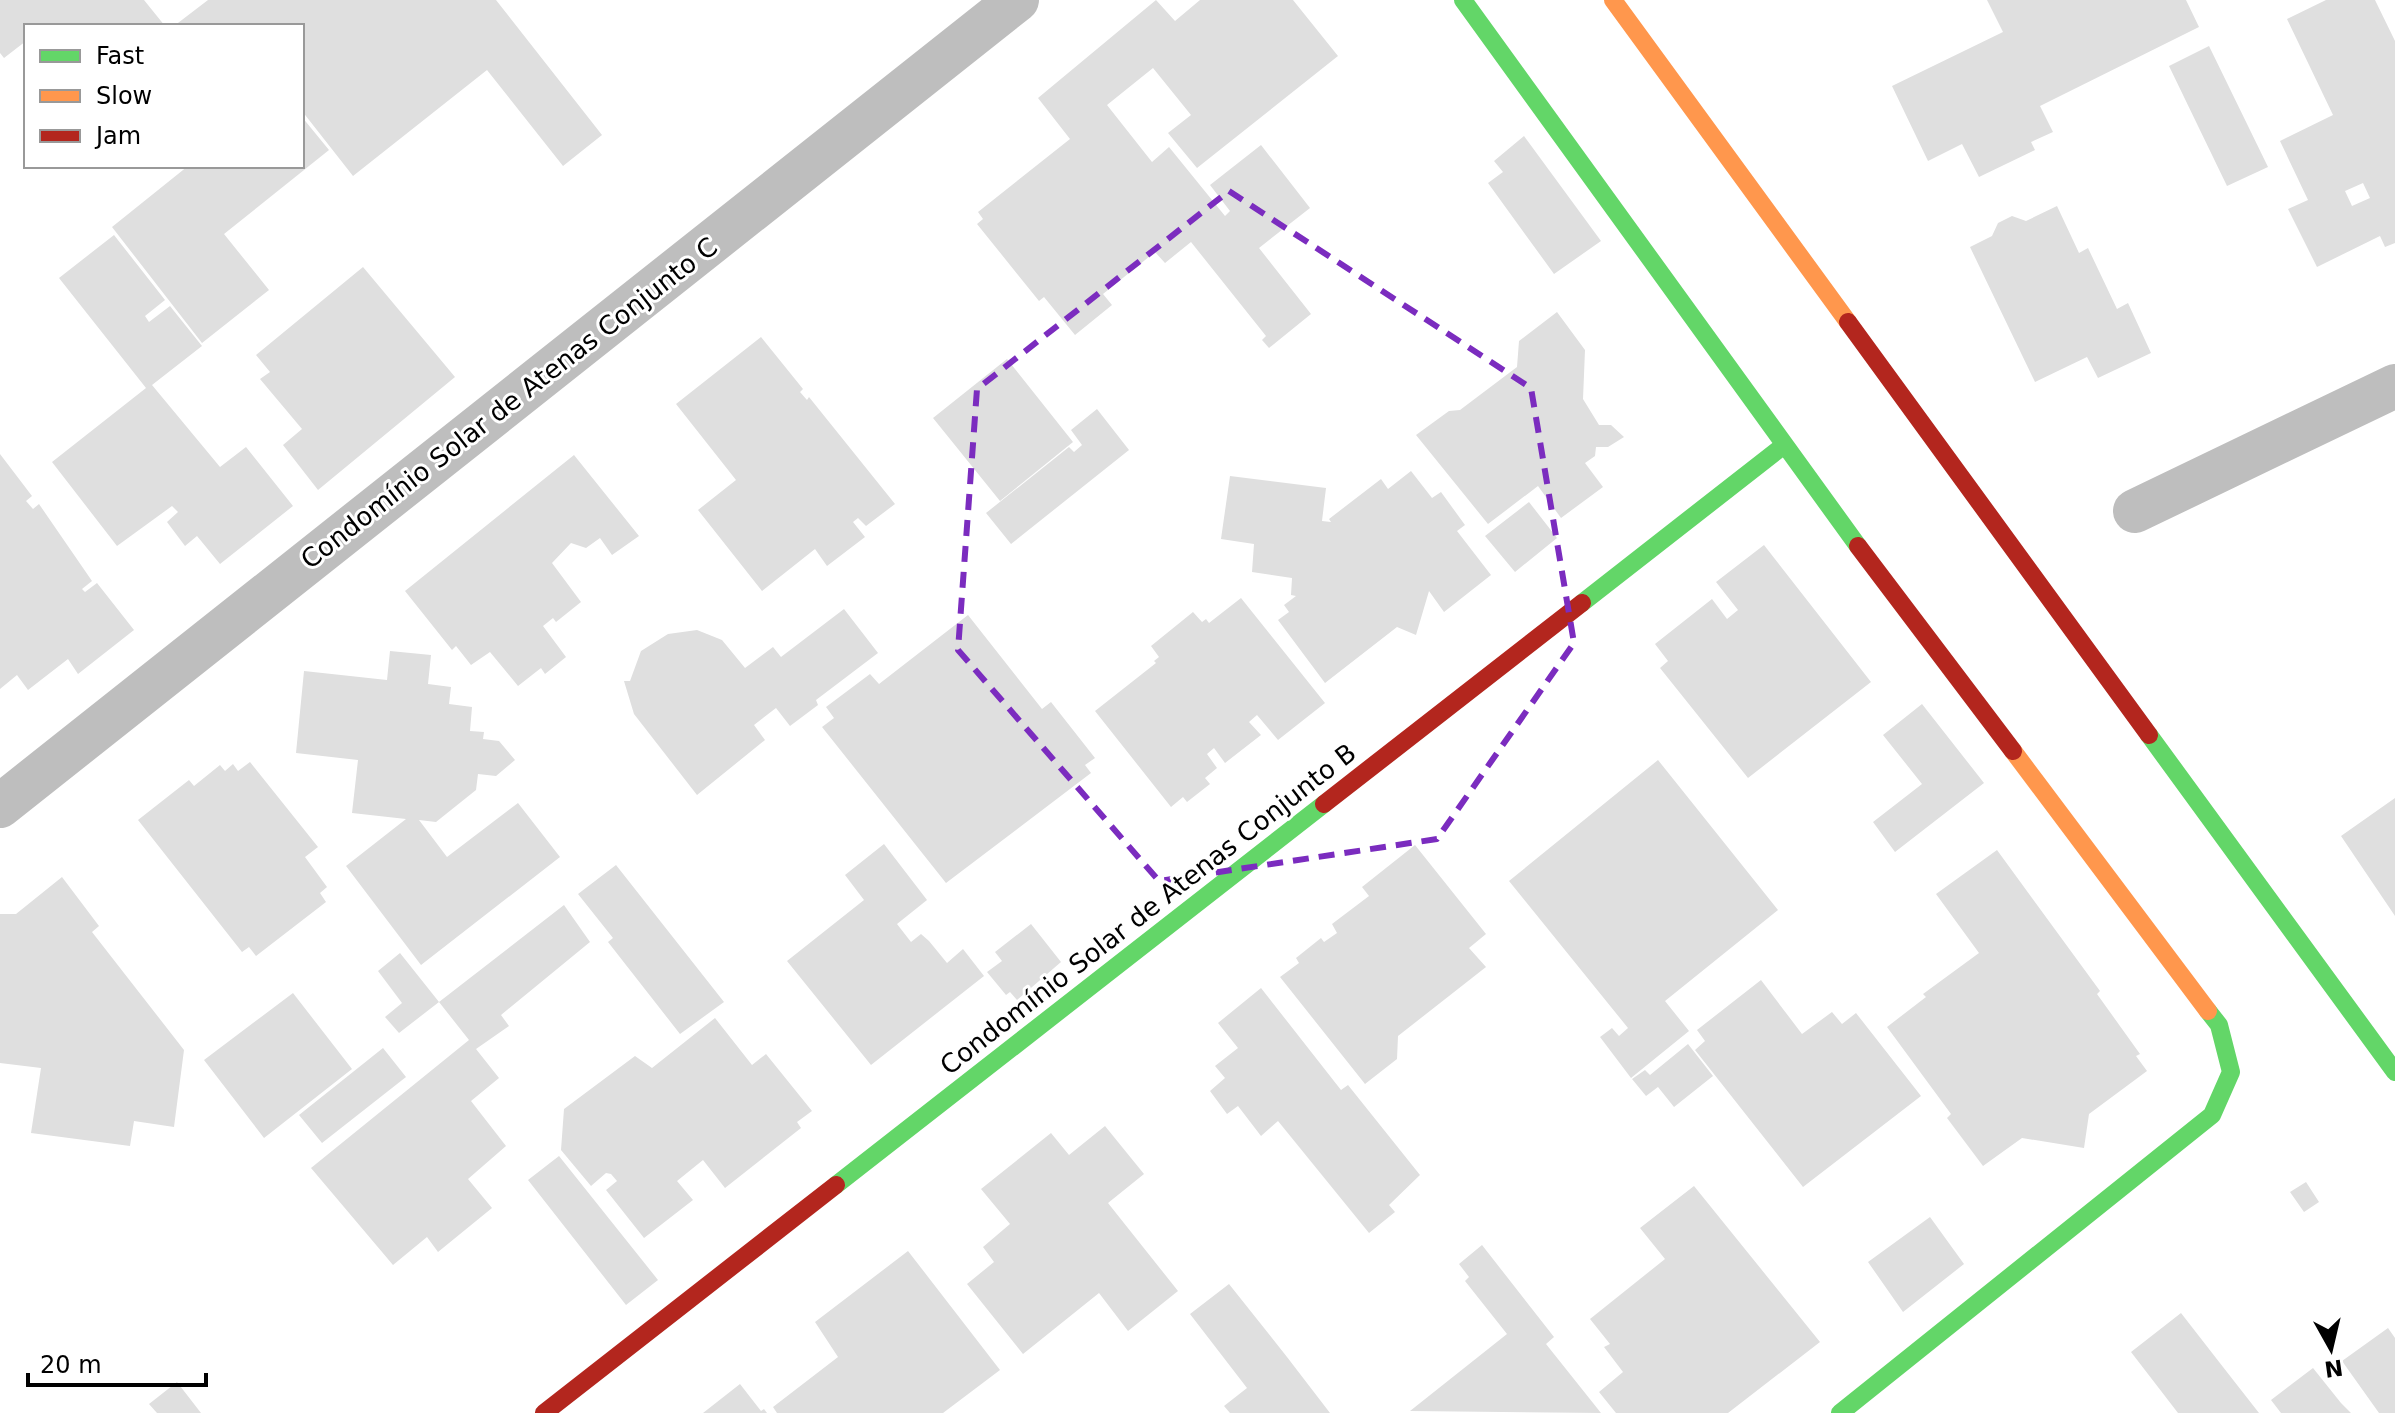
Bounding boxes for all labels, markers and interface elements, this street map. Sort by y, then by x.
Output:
legend [24,24,304,168]
text: Fast [96,42,144,70]
text: Slow [96,82,152,110]
text: Jam [94,122,141,150]
street label: Condomínio Solar de Atenas Conjunto C [295,231,723,575]
street label: Condomínio Solar de Atenas Conjunto B [934,737,1362,1081]
north arrow [2291,1309,2371,1389]
scale bar [28,1337,206,1387]
text: 20 m [40,1351,102,1379]
text: N [2323,1355,2345,1382]

